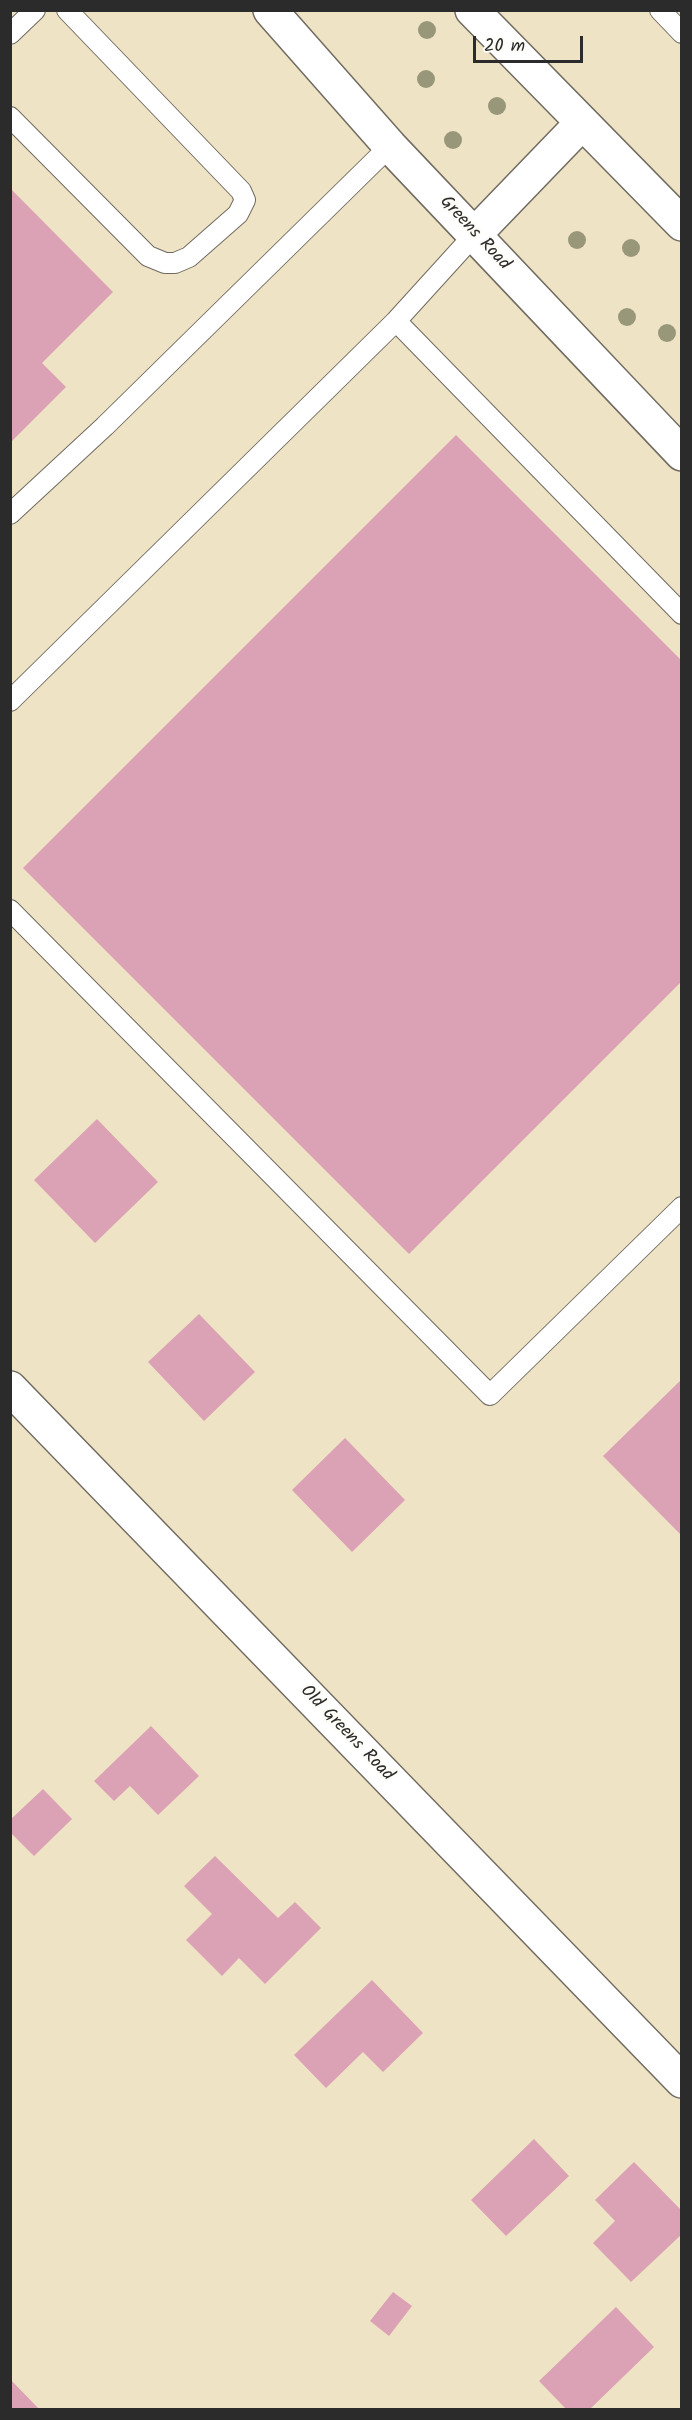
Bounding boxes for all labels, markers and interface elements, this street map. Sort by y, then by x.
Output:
scale bar [476,24,586,62]
text: 20 m [484,32,525,61]
street label: Greens Road [434,192,514,276]
street label: Old Greens Road [295,1681,397,1787]

